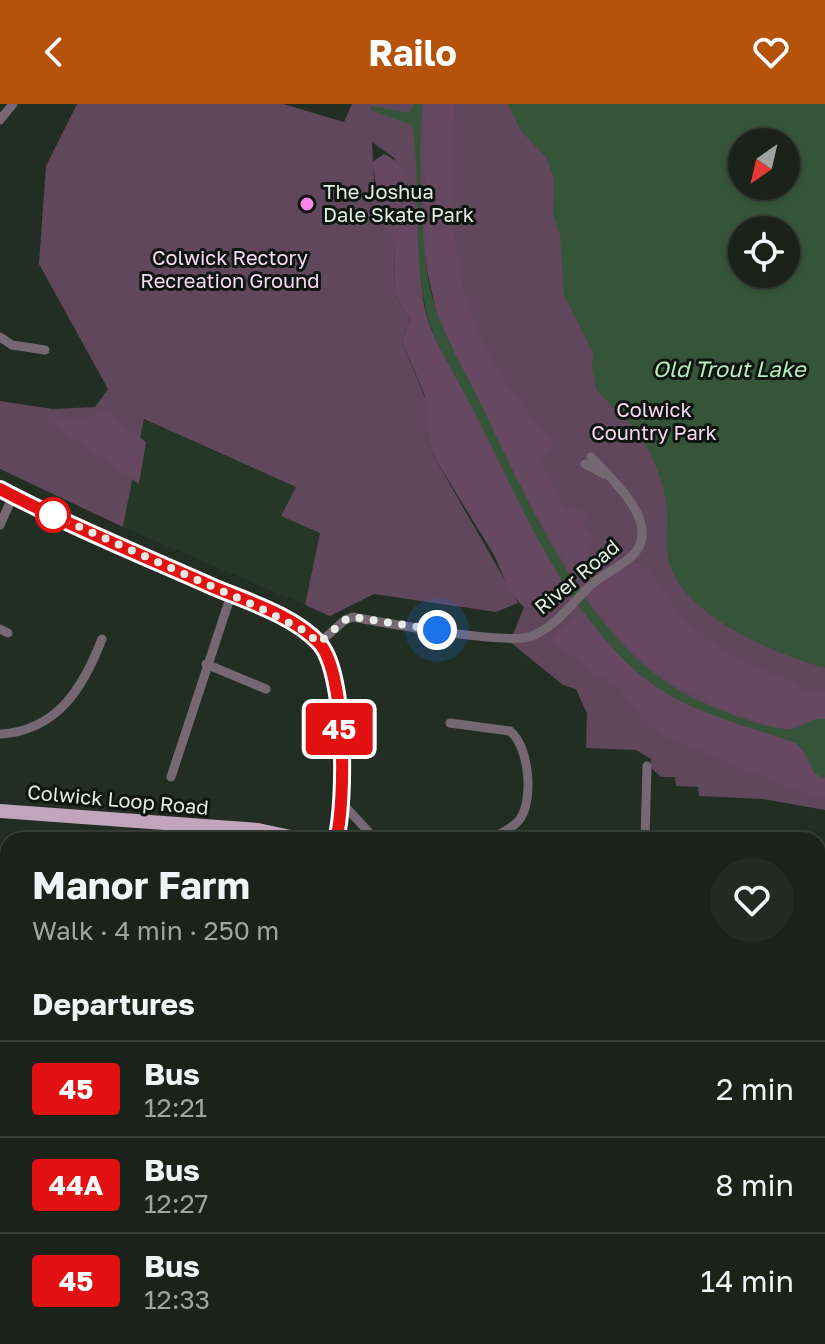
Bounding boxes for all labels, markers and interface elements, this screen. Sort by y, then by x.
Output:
icon: back [32,30,76,74]
icon: heart [749,30,793,74]
text: Railo [368,31,457,74]
north arrow [728,128,800,200]
map controls [728,128,800,288]
place label: The Joshua Dale Skate Park [323,179,474,226]
marker: The Joshua Dale Skate Park [298,195,316,213]
button: locate [728,216,800,288]
park label: Colwick Rectory Recreation Ground [140,245,320,292]
water label: Old Trout Lake [653,355,808,382]
park label: Colwick Country Park [591,397,717,444]
unlabelled marker [36,498,70,532]
street label: River Road [529,534,624,619]
your location [417,610,457,650]
line badge: 45 [303,703,375,755]
text: 45 [322,712,356,745]
street label: Colwick Loop Road [26,779,210,819]
button: heart [710,858,794,942]
text: Manor Farm [32,862,250,907]
text: Walk · 4 min · 250 m [32,915,279,946]
text: Departures [32,986,195,1022]
text: Bus [144,1056,200,1092]
text: 2 min [716,1071,794,1107]
text: 45 [59,1072,93,1105]
text: 12:21 [144,1092,207,1123]
text: Bus [144,1152,200,1188]
text: 8 min [715,1167,794,1203]
text: 44A [49,1168,103,1201]
text: 12:27 [144,1188,208,1219]
text: Bus [144,1248,200,1284]
text: 14 min [701,1263,794,1299]
text: 45 [59,1264,93,1297]
text: 12:33 [144,1284,210,1315]

